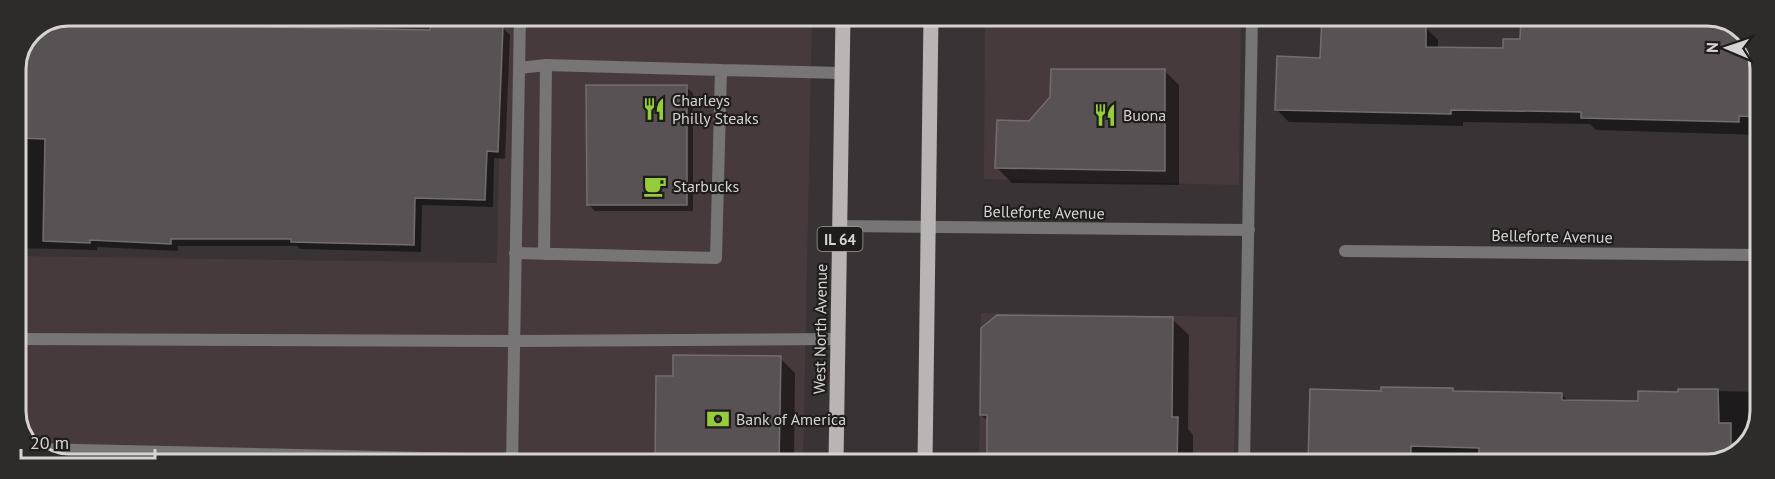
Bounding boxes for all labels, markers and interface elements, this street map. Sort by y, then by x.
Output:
north arrow [1697,18,1757,78]
text: N [1702,42,1722,53]
place label: Charleys Philly Steaks [672,90,759,128]
restaurant icon: Charleys Philly Steaks [641,96,667,122]
restaurant icon: Buona [1092,102,1118,128]
place label: Buona [1123,105,1166,125]
cafe icon: Starbucks [642,173,668,199]
place label: Starbucks [673,176,739,196]
street label: Belleforte Avenue [983,201,1105,223]
street label: Belleforte Avenue [1491,225,1613,247]
road number: IL 64 [818,227,862,251]
street label: West North Avenue [809,264,831,394]
bank icon: Bank of America [705,406,731,432]
place label: Bank of America [736,409,846,429]
scale bar [21,422,154,460]
text: 20 m [30,431,69,454]

